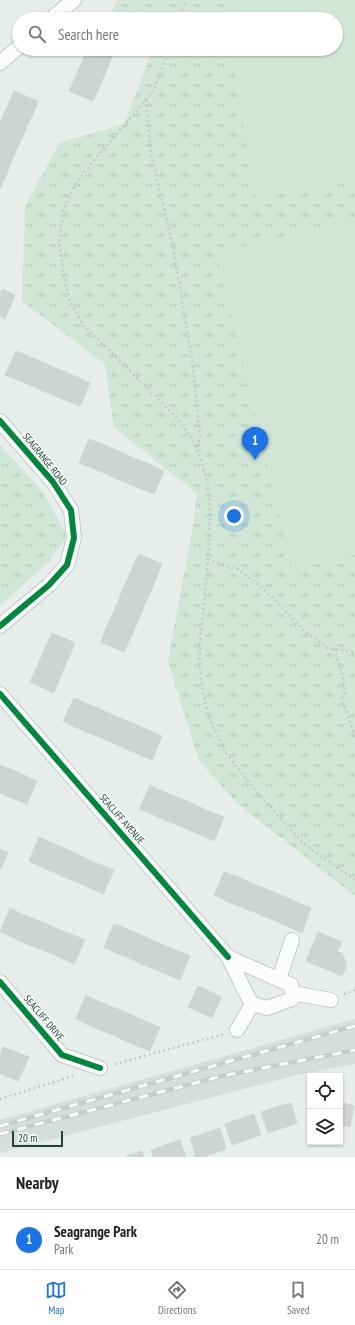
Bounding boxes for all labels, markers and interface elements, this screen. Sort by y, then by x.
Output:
search box [12,12,343,56]
icon: search [26,23,48,45]
text: Search here [58,25,119,44]
pin: 1 [242,427,268,460]
street label: SEAGRANGE ROAD [20,430,70,488]
your location [224,506,244,526]
street label: SEACLIFF AVENUE [97,791,147,847]
street label: SEACLIFF DRIVE [21,992,67,1044]
map controls [307,1073,343,1145]
button: locate [307,1073,343,1109]
button: layers [307,1109,343,1145]
scale bar [12,1129,63,1148]
text: 20 m [18,1131,37,1145]
text: Nearby [16,1172,59,1194]
text: Seagrange Park [54,1222,137,1241]
text: 1 [26,1231,32,1248]
text: 20 m [316,1231,339,1248]
text: Park [54,1241,73,1258]
tab: Map [45,1279,67,1317]
tab: Directions [158,1279,196,1317]
tab: Saved [287,1279,310,1317]

